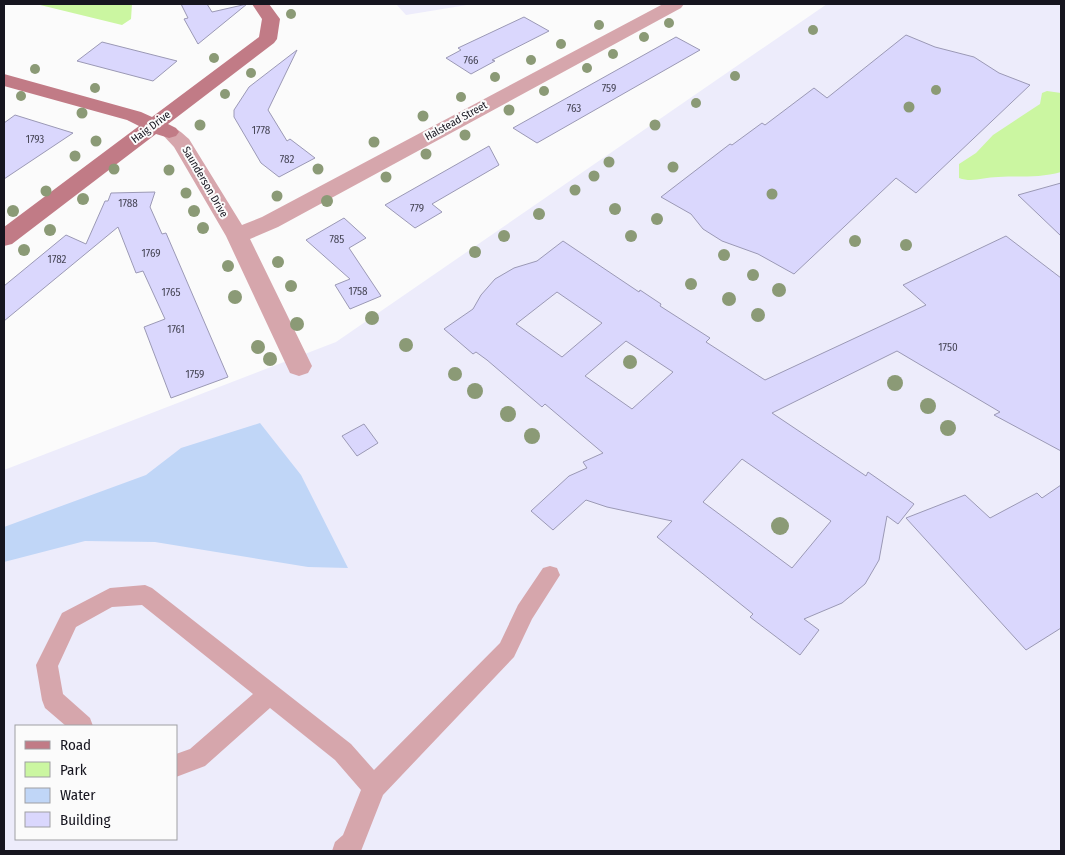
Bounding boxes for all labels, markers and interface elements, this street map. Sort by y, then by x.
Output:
house number: 766 [463,54,479,67]
house number: 759 [602,82,616,95]
street label: Halstead Street [423,98,490,143]
house number: 763 [567,102,581,115]
street label: Haig Drive [129,108,173,146]
house number: 1778 [252,124,271,137]
house number: 1793 [26,133,44,146]
street label: Saunderson Drive [179,144,231,220]
house number: 782 [280,153,294,166]
house number: 1788 [118,197,138,210]
house number: 779 [410,202,424,215]
house number: 785 [330,233,344,246]
house number: 1769 [141,247,161,260]
house number: 1782 [48,253,67,266]
house number: 1758 [348,285,368,298]
house number: 1765 [162,286,180,299]
house number: 1761 [167,323,185,336]
house number: 1750 [938,341,958,354]
house number: 1759 [186,368,204,381]
legend [15,725,178,840]
text: Road [60,736,91,754]
text: Park [60,761,87,779]
text: Water [60,786,96,804]
text: Building [60,811,111,829]

